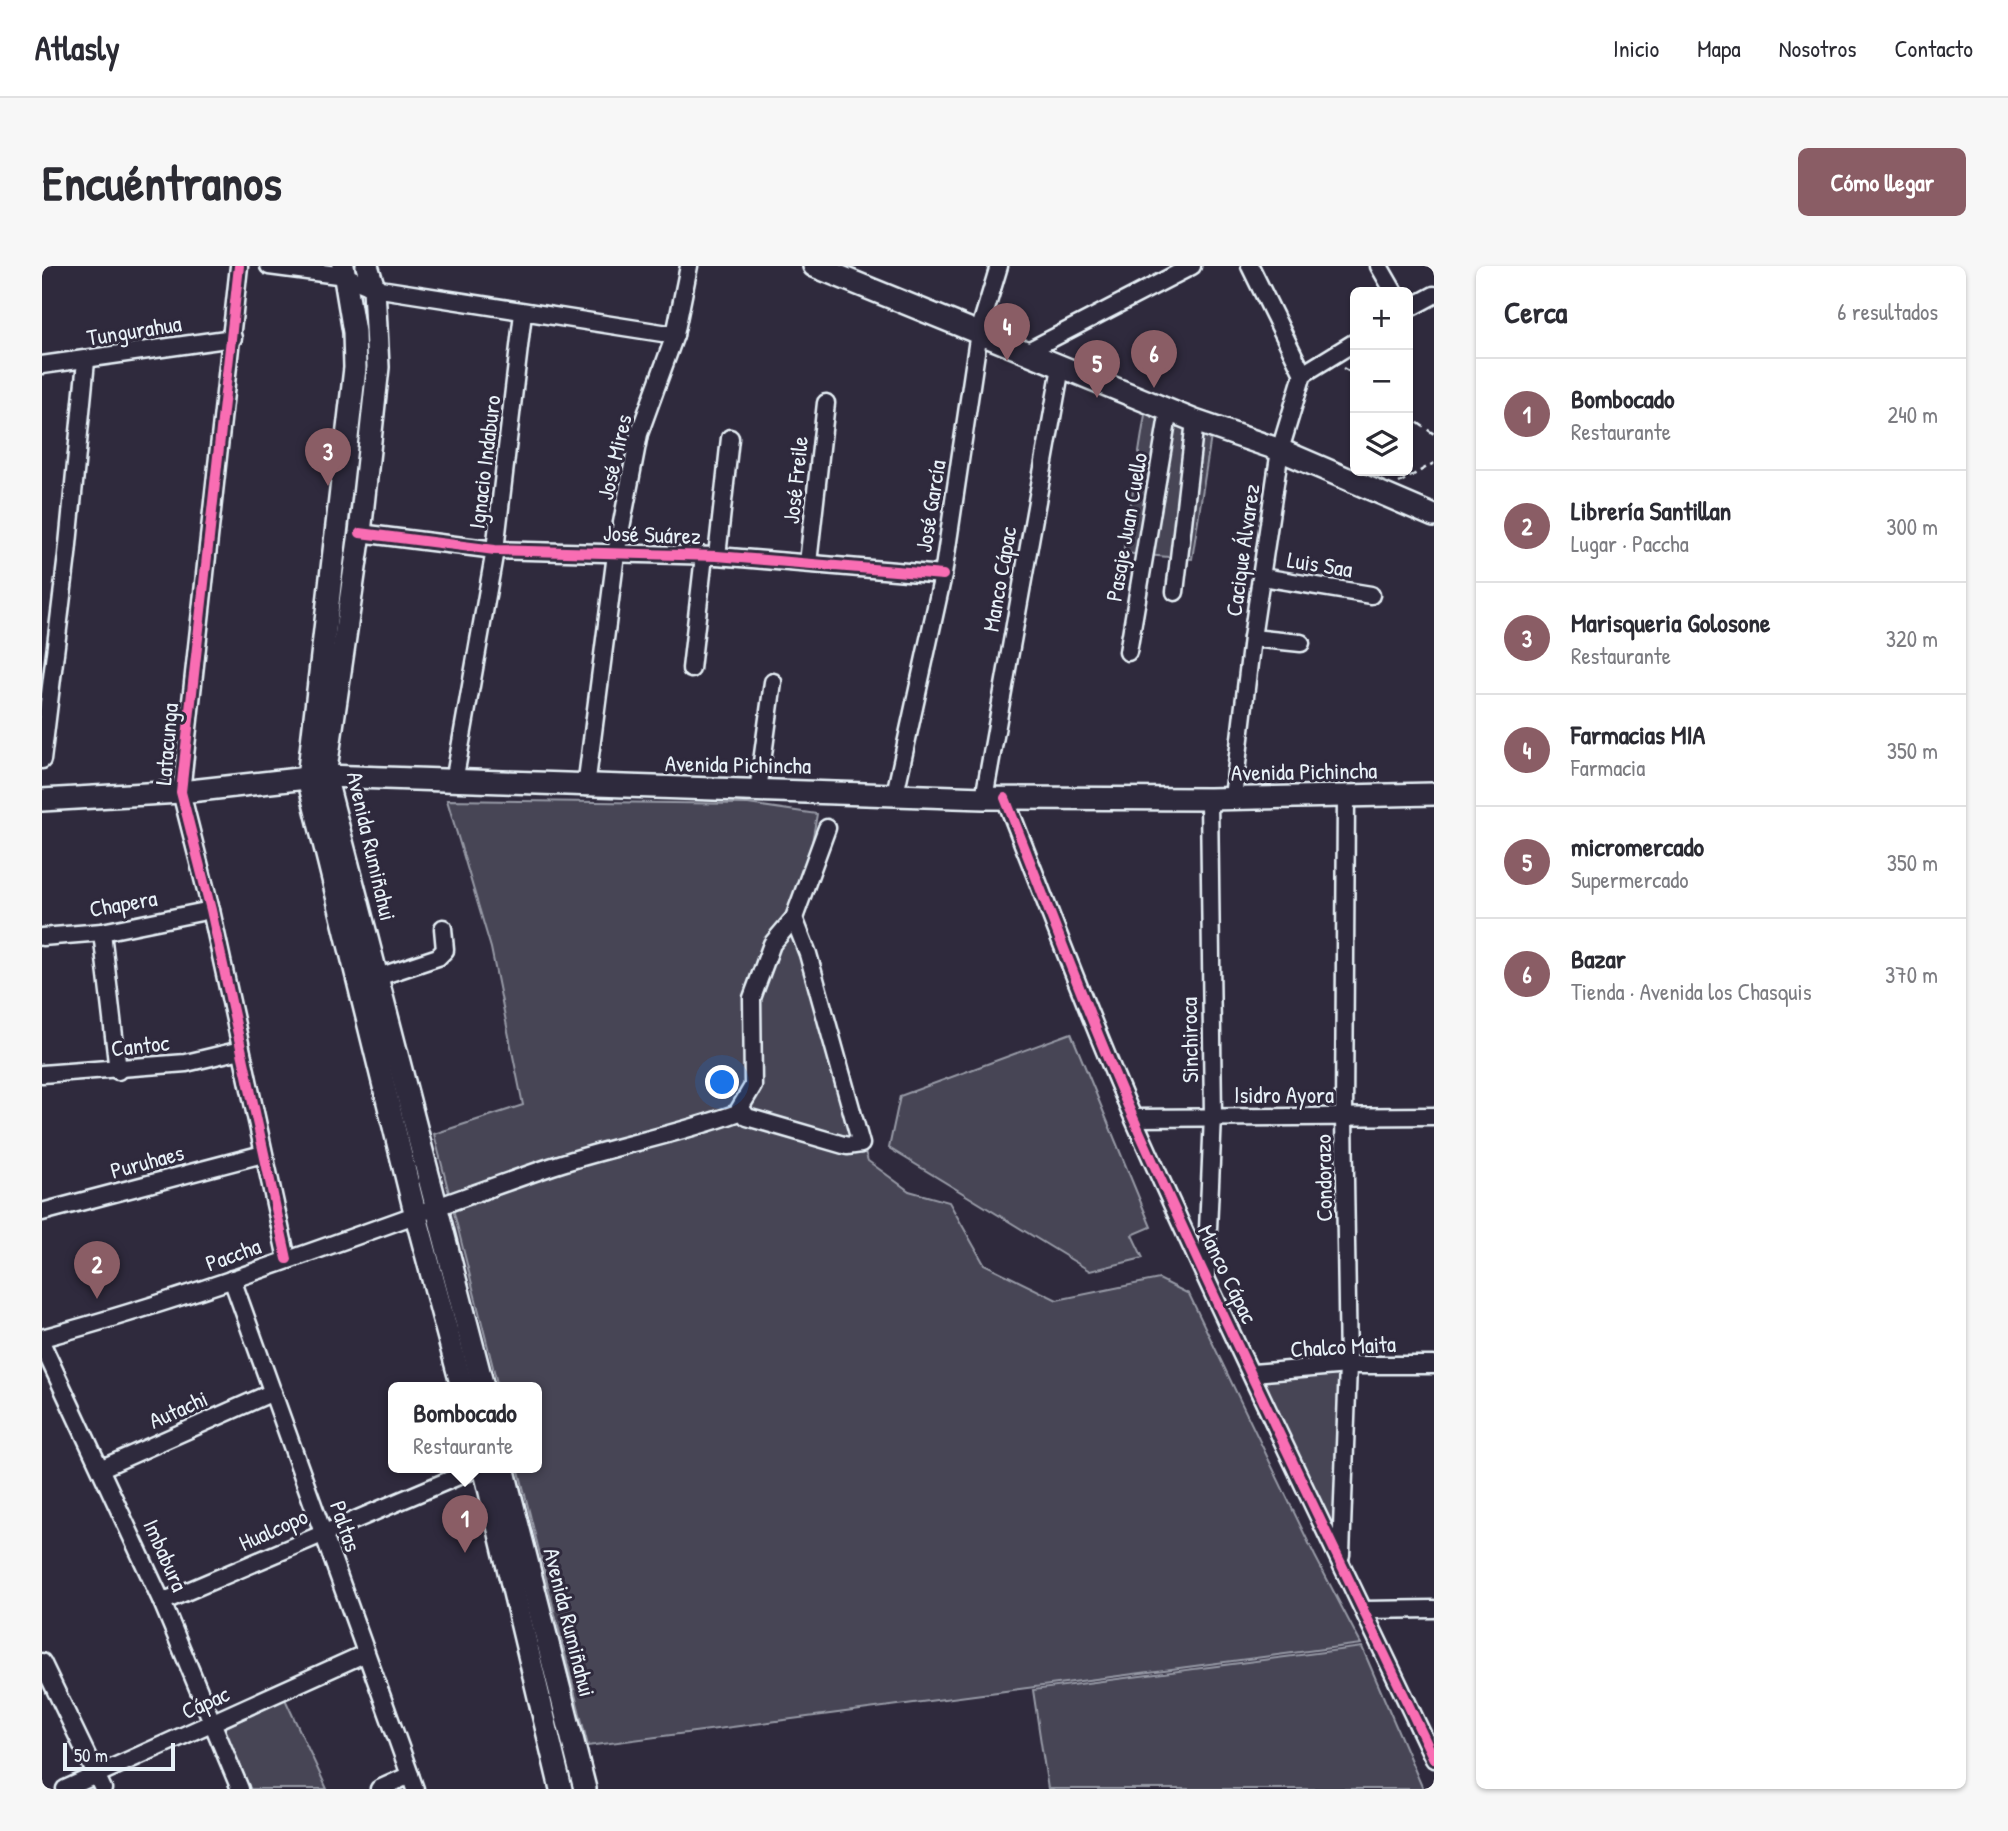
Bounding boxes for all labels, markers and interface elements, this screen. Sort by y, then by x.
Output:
text: Atlasly [35,26,120,70]
text: Inicio [1613,32,1659,64]
text: Mapa [1697,32,1741,64]
text: Nosotros [1779,32,1856,64]
text: Contacto [1894,32,1973,64]
button: Cómo llegar [1798,148,1966,216]
text: Encuéntranos [42,149,282,215]
map controls [1350,287,1413,476]
button: + [1350,287,1413,350]
text: Cerca [1504,292,1567,332]
text: 6 resultados [1837,296,1938,327]
pin: 4 [984,303,1030,361]
street label: Tungurahua [84,307,184,353]
pin: 6 [1131,330,1177,388]
pin: 5 [1074,340,1120,398]
button: − [1350,350,1413,413]
text: Bombocado [1571,381,1674,416]
street label: Ignacio Indaburo [460,393,508,531]
text: 1 [1523,399,1531,430]
text: 240 m [1887,399,1938,430]
street label: José Mires [589,411,639,503]
button: layers [1350,413,1413,476]
text: Restaurante [1571,416,1671,447]
pin: 3 [305,428,351,486]
street label: José Freile [775,435,815,525]
street label: Pasaje Juan Cuello [1098,450,1154,604]
street label: José García [907,458,953,554]
street label: Cacique Álvarez [1217,482,1267,618]
text: Librería Santillan [1571,493,1731,528]
text: 2 [1522,511,1532,542]
text: 300 m [1886,511,1938,542]
street label: José Suárez [603,517,702,551]
street label: Manco Cápac [975,524,1023,634]
text: Lugar · Paccha [1571,528,1689,559]
street label: Luis Saa [1285,544,1355,584]
text: Marisqueria Golosone [1571,605,1770,640]
text: 3 [1522,623,1532,654]
text: 320 m [1886,623,1938,654]
text: Restaurante [1571,640,1671,671]
street label: Latacunga [147,702,185,786]
text: Farmacias MIA [1571,717,1705,752]
text: 4 [1523,735,1531,766]
text: 350 m [1887,735,1938,766]
street label: Avenida Pichincha [665,747,811,781]
text: Farmacia [1571,752,1645,783]
street label: Avenida Pichincha [1231,754,1377,788]
street label: Avenida Rumiñahui [340,768,404,924]
text: micromercado [1571,829,1704,864]
text: 5 [1522,847,1532,878]
text: 350 m [1887,847,1938,878]
text: Supermercado [1571,864,1688,895]
street label: Chapera [87,882,159,924]
text: Bazar [1571,941,1626,976]
text: 6 [1522,959,1532,990]
text: 370 m [1885,959,1938,990]
text: Tienda · Avenida los Chasquis [1571,976,1812,1007]
street label: Sinchiroca [1173,997,1205,1083]
street label: Cantoc [109,1027,171,1063]
your location [705,1065,739,1099]
street label: Isidro Ayora [1234,1079,1334,1110]
street label: Condorazo [1307,1134,1339,1222]
street label: Puruhaes [107,1136,187,1186]
street label: Manco Cápac [1191,1220,1265,1328]
street label: Paccha [201,1230,265,1278]
pin: 2 [74,1241,120,1299]
street label: Chalco Maita [1289,1328,1397,1364]
street label: Autachi [144,1382,212,1436]
popup [388,1382,542,1473]
text: Bombocado [413,1395,517,1430]
text: Restaurante [413,1430,513,1461]
pin: 1 [442,1495,488,1553]
street label: Paltas [323,1496,369,1556]
street label: Hualcopo [234,1500,312,1558]
street label: Imbabura [136,1514,196,1596]
street label: Avenida Rumiñahui [537,1544,603,1700]
street label: Cápac [176,1678,234,1726]
scale bar [63,1740,175,1772]
text: 50 m [74,1742,108,1768]

